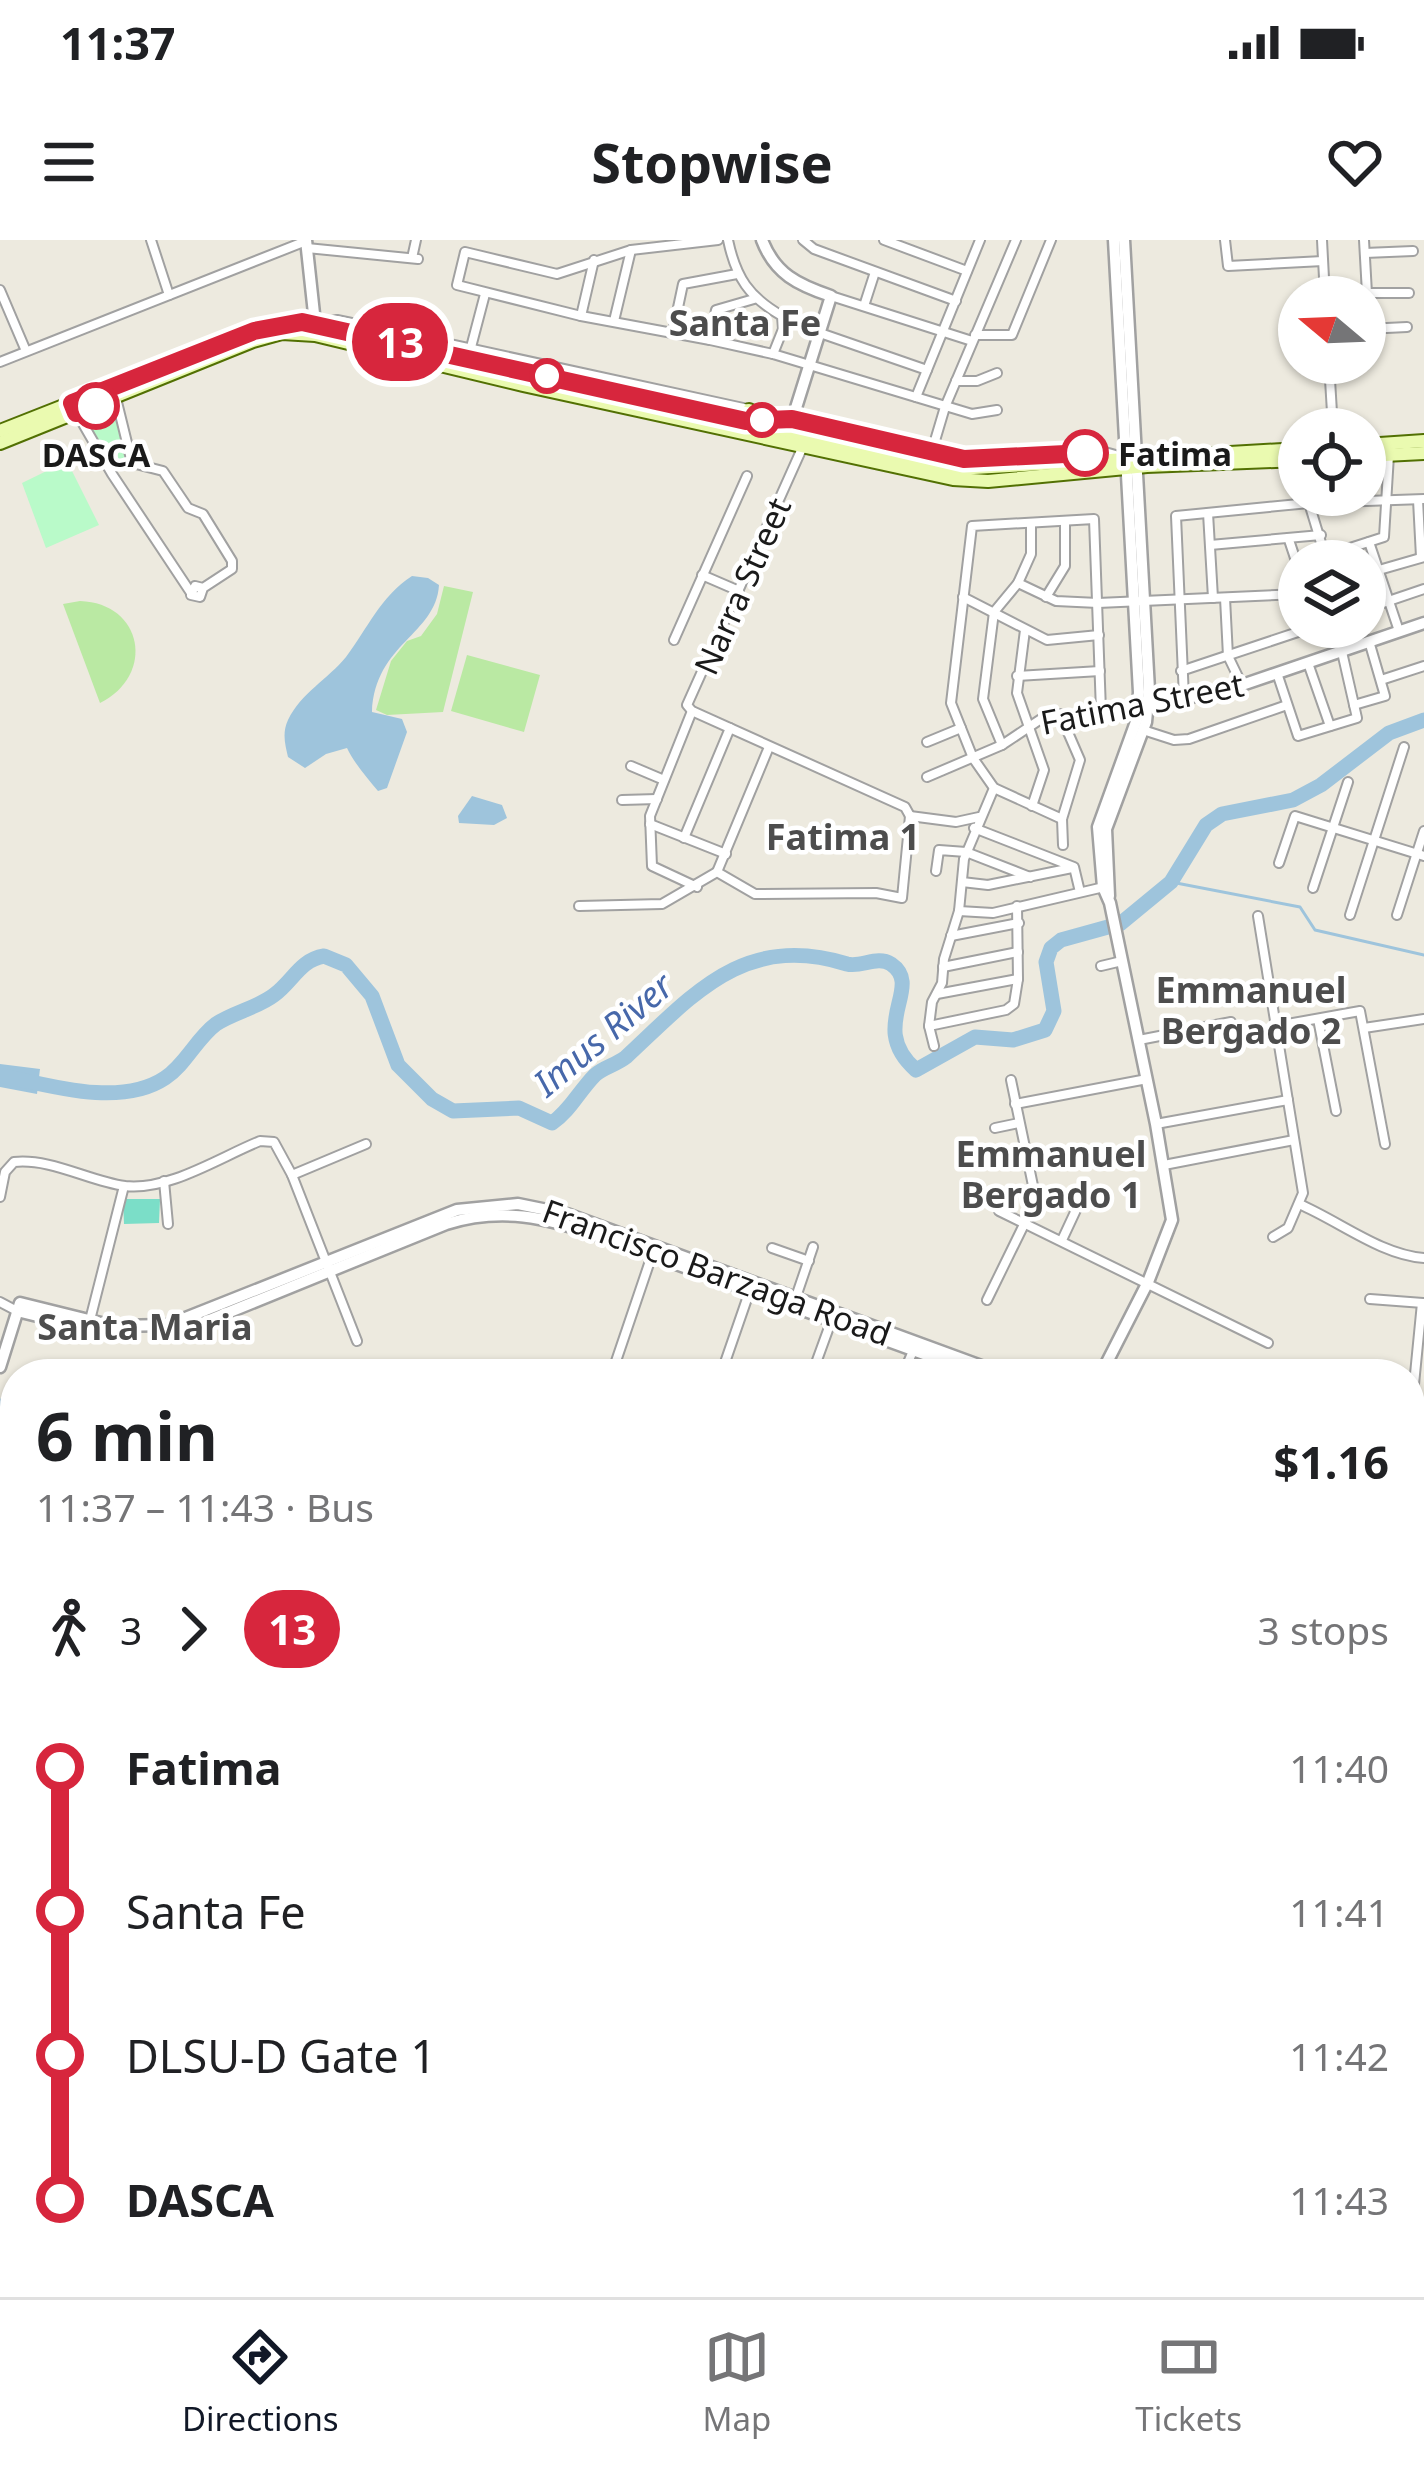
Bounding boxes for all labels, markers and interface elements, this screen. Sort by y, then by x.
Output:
text: 11:37 [60,12,176,73]
text: Stopwise [591,125,833,199]
icon: menu [36,129,102,195]
icon: heart [1322,129,1388,195]
north arrow [1278,276,1386,384]
map controls [1278,276,1386,648]
district label: Santa Fe [669,298,821,347]
line badge: 13 [346,303,454,381]
text: 13 [376,313,424,370]
unlabelled marker [531,360,563,392]
marker: DASCA [74,384,118,428]
unlabelled marker [746,404,778,436]
button: locate [1278,408,1386,516]
marker: Fatima [1063,431,1107,475]
place label: Fatima [1118,431,1232,476]
place label: DASCA [42,432,150,477]
street label: Narra Street [683,490,801,682]
button: layers [1278,540,1386,648]
street label: Fatima Street [1037,661,1248,745]
district label: Fatima 1 [766,812,920,861]
water label: Imus River [522,960,684,1107]
district label: Emmanuel Bergado 2 [1156,965,1346,1055]
district label: Emmanuel Bergado 1 [956,1129,1146,1219]
street label: Francisco Barzaga Road [536,1188,898,1356]
district label: Santa Maria [37,1302,253,1351]
text: 6 min [36,1390,218,1480]
text: $1.16 [1273,1431,1389,1492]
text: 11:37 – 11:43 · Bus [36,1480,374,1533]
icon: walk [36,1596,102,1662]
icon: forward [160,1596,226,1662]
text: 13 [268,1600,316,1657]
text: 3 [120,1603,142,1656]
text: 3 stops [1258,1603,1389,1656]
text: Fatima [126,1737,281,1798]
text: 11:40 [1289,1741,1389,1794]
text: Santa Fe [126,1881,306,1942]
text: 11:41 [1289,1885,1389,1938]
text: DLSU-D Gate 1 [126,2025,436,2086]
text: 11:42 [1289,2029,1389,2082]
text: DASCA [126,2169,274,2230]
text: 11:43 [1289,2173,1389,2226]
tab: Directions [182,2324,339,2441]
tab: Map [703,2324,771,2441]
tab: Tickets [1135,2324,1242,2441]

